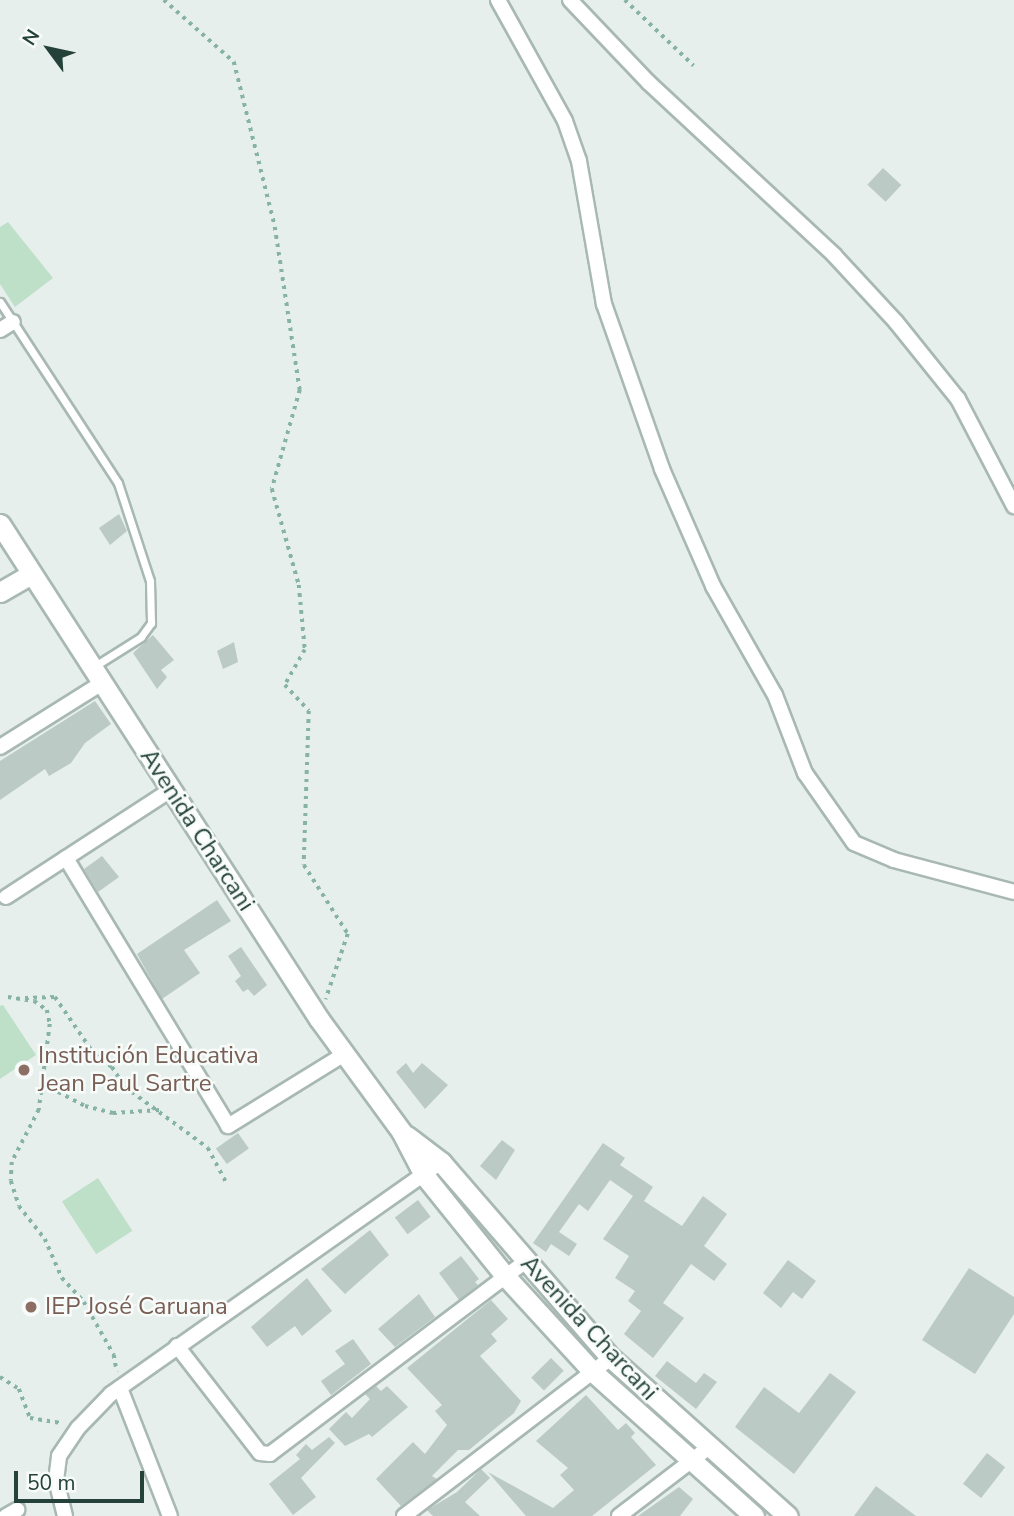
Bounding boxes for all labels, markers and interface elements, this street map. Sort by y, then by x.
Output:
north arrow [14,14,84,84]
text: N [17,25,46,51]
street label: Avenida Charcani [134,743,260,917]
place label: Institución Educativa Jean Paul Sartre [38,1042,259,1098]
marker: Institución Educativa Jean Paul Sartre [16,1062,32,1078]
street label: Avenida Charcani [514,1250,664,1406]
place label: IEP José Caruana [45,1293,228,1321]
marker: IEP José Caruana [23,1299,39,1315]
scale bar [18,1456,147,1500]
text: 50 m [27,1469,76,1497]

